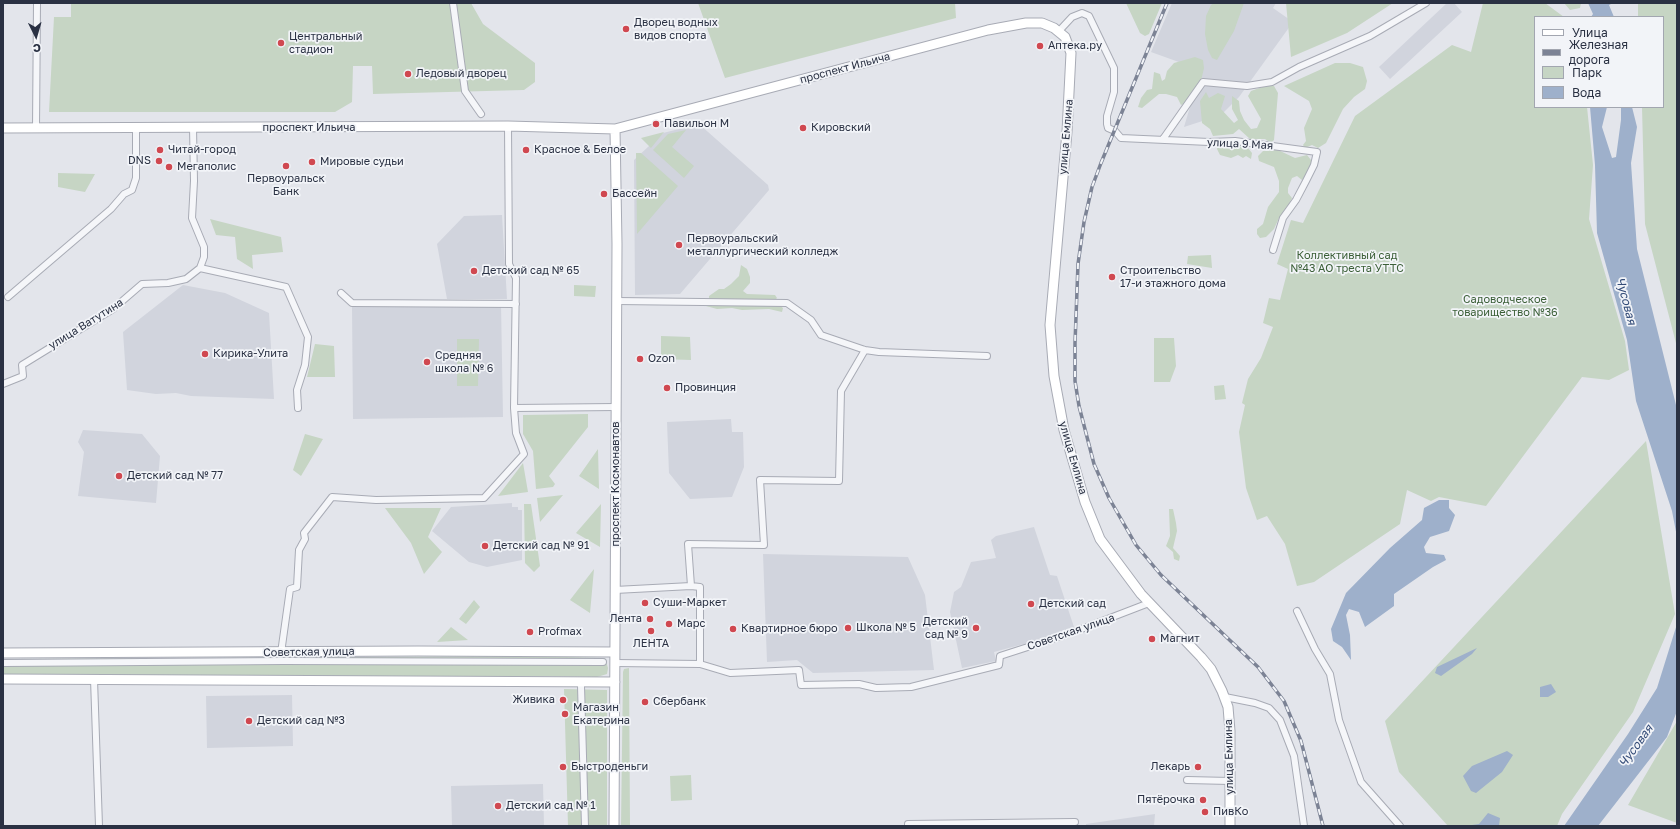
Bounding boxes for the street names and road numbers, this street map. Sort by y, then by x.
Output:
street label: проспект Ильича [798,50,892,86]
street label: улица Емлина [1056,99,1076,175]
street label: проспект Ильича [262,121,356,135]
street label: улица 9 Мая [1207,136,1273,152]
street label: улица Ватутина [46,296,126,352]
street label: улица Емлина [1056,420,1090,496]
street label: проспект Космонавтов [609,421,623,547]
street label: Советская улица [1026,611,1116,653]
street label: Советская улица [263,645,355,659]
street label: улица Емлина [1222,719,1236,795]

